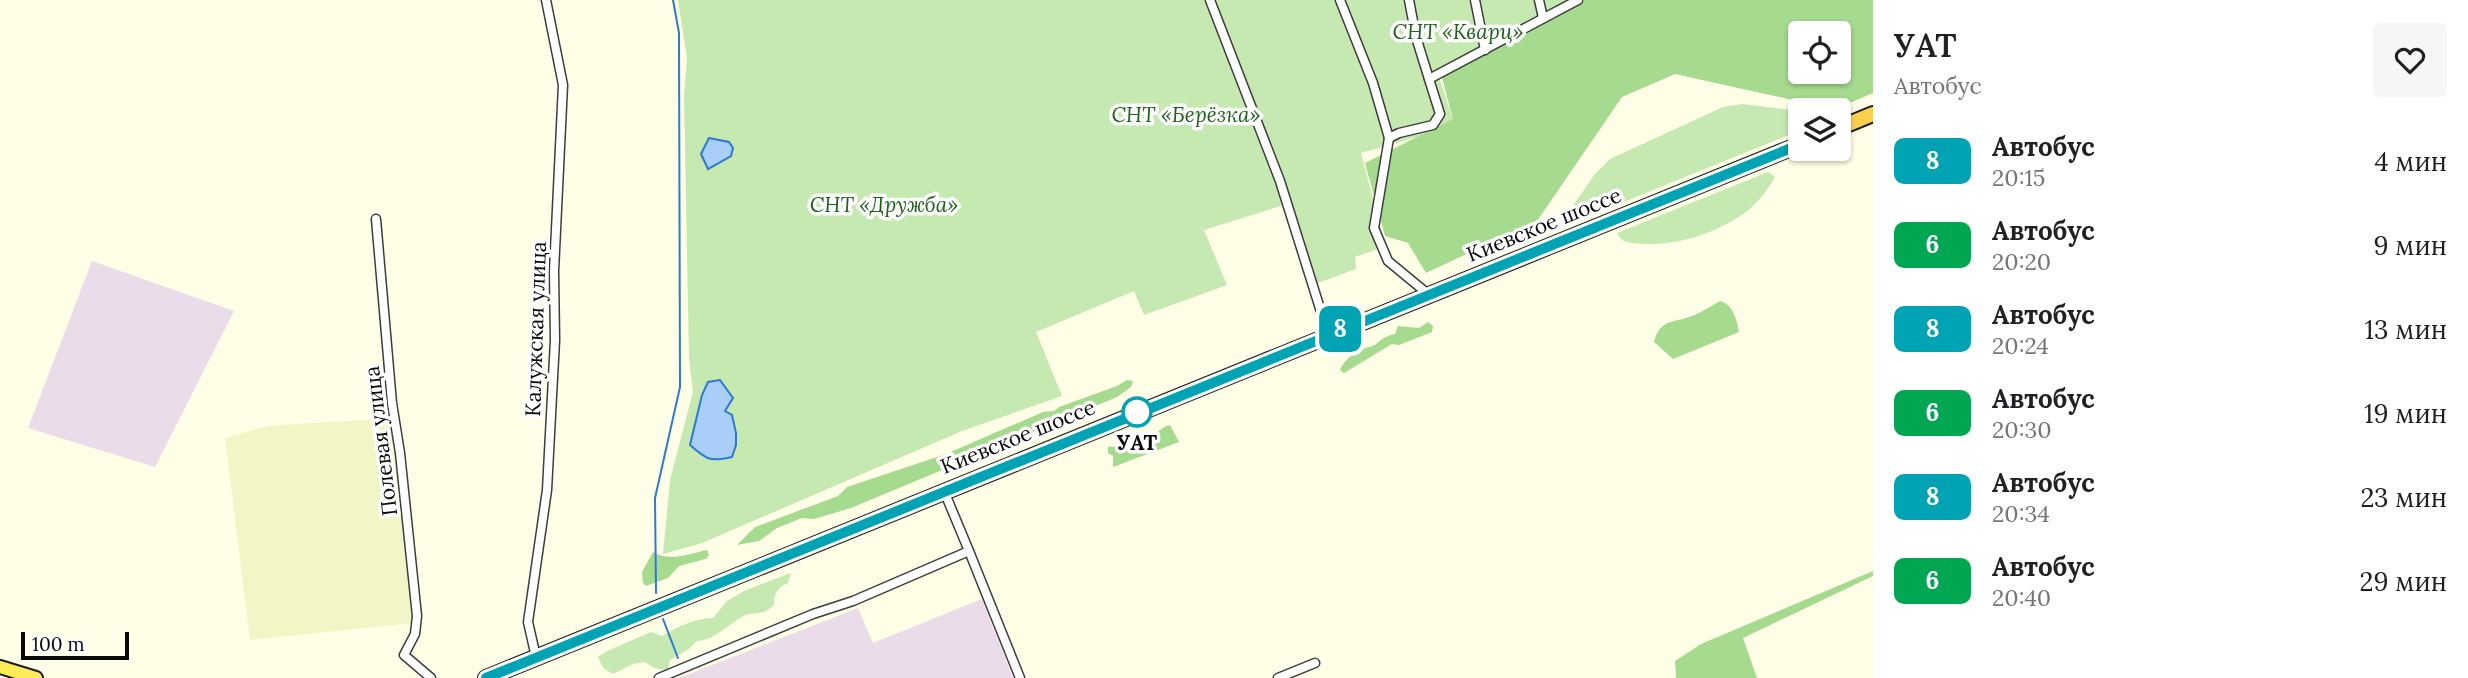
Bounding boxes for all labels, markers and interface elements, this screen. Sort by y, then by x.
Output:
park label: СНТ «Кварц» [1393,18,1524,45]
map controls [1788,21,1851,161]
button: locate [1788,21,1851,84]
button: heart [2373,23,2447,97]
text: УАТ [1894,24,1957,66]
text: Автобус [1894,71,1982,100]
button: layers [1788,98,1851,161]
park label: СНТ «Берёзка» [1111,101,1261,128]
text: Автобус [1992,130,2095,163]
text: 8 [1926,145,1939,176]
text: 4 мин [2374,145,2447,178]
text: 20:15 [1992,163,2045,192]
street label: Киевское шоссе [1462,181,1625,268]
park label: СНТ «Дружба» [810,191,958,218]
text: Автобус [1992,214,2095,247]
text: 6 [1926,229,1939,260]
text: 9 мин [2373,229,2447,262]
street label: Калужская улица [519,241,552,417]
text: 20:20 [1992,247,2051,276]
text: Автобус [1992,298,2095,331]
line badge: 8 [1317,306,1363,352]
text: 8 [1333,313,1347,344]
text: 8 [1926,313,1939,344]
text: 13 мин [2365,313,2447,346]
text: 20:24 [1992,331,2049,360]
street label: Полевая улица [358,364,403,518]
text: Автобус [1992,382,2095,415]
street label: Киевское шоссе [936,393,1099,480]
marker: УАТ [1122,397,1152,427]
text: 6 [1926,397,1939,428]
text: 19 мин [2364,397,2447,430]
text: 20:30 [1992,415,2051,444]
place label: УАТ [1117,429,1158,456]
text: Автобус [1992,466,2095,499]
text: 8 [1926,481,1939,512]
text: 23 мин [2360,481,2447,514]
text: 20:34 [1992,499,2050,528]
text: Автобус [1992,550,2095,583]
text: 6 [1926,565,1939,596]
text: 29 мин [2360,565,2447,598]
text: 20:40 [1992,583,2051,612]
scale bar [21,629,130,661]
text: 100 m [32,632,85,656]

